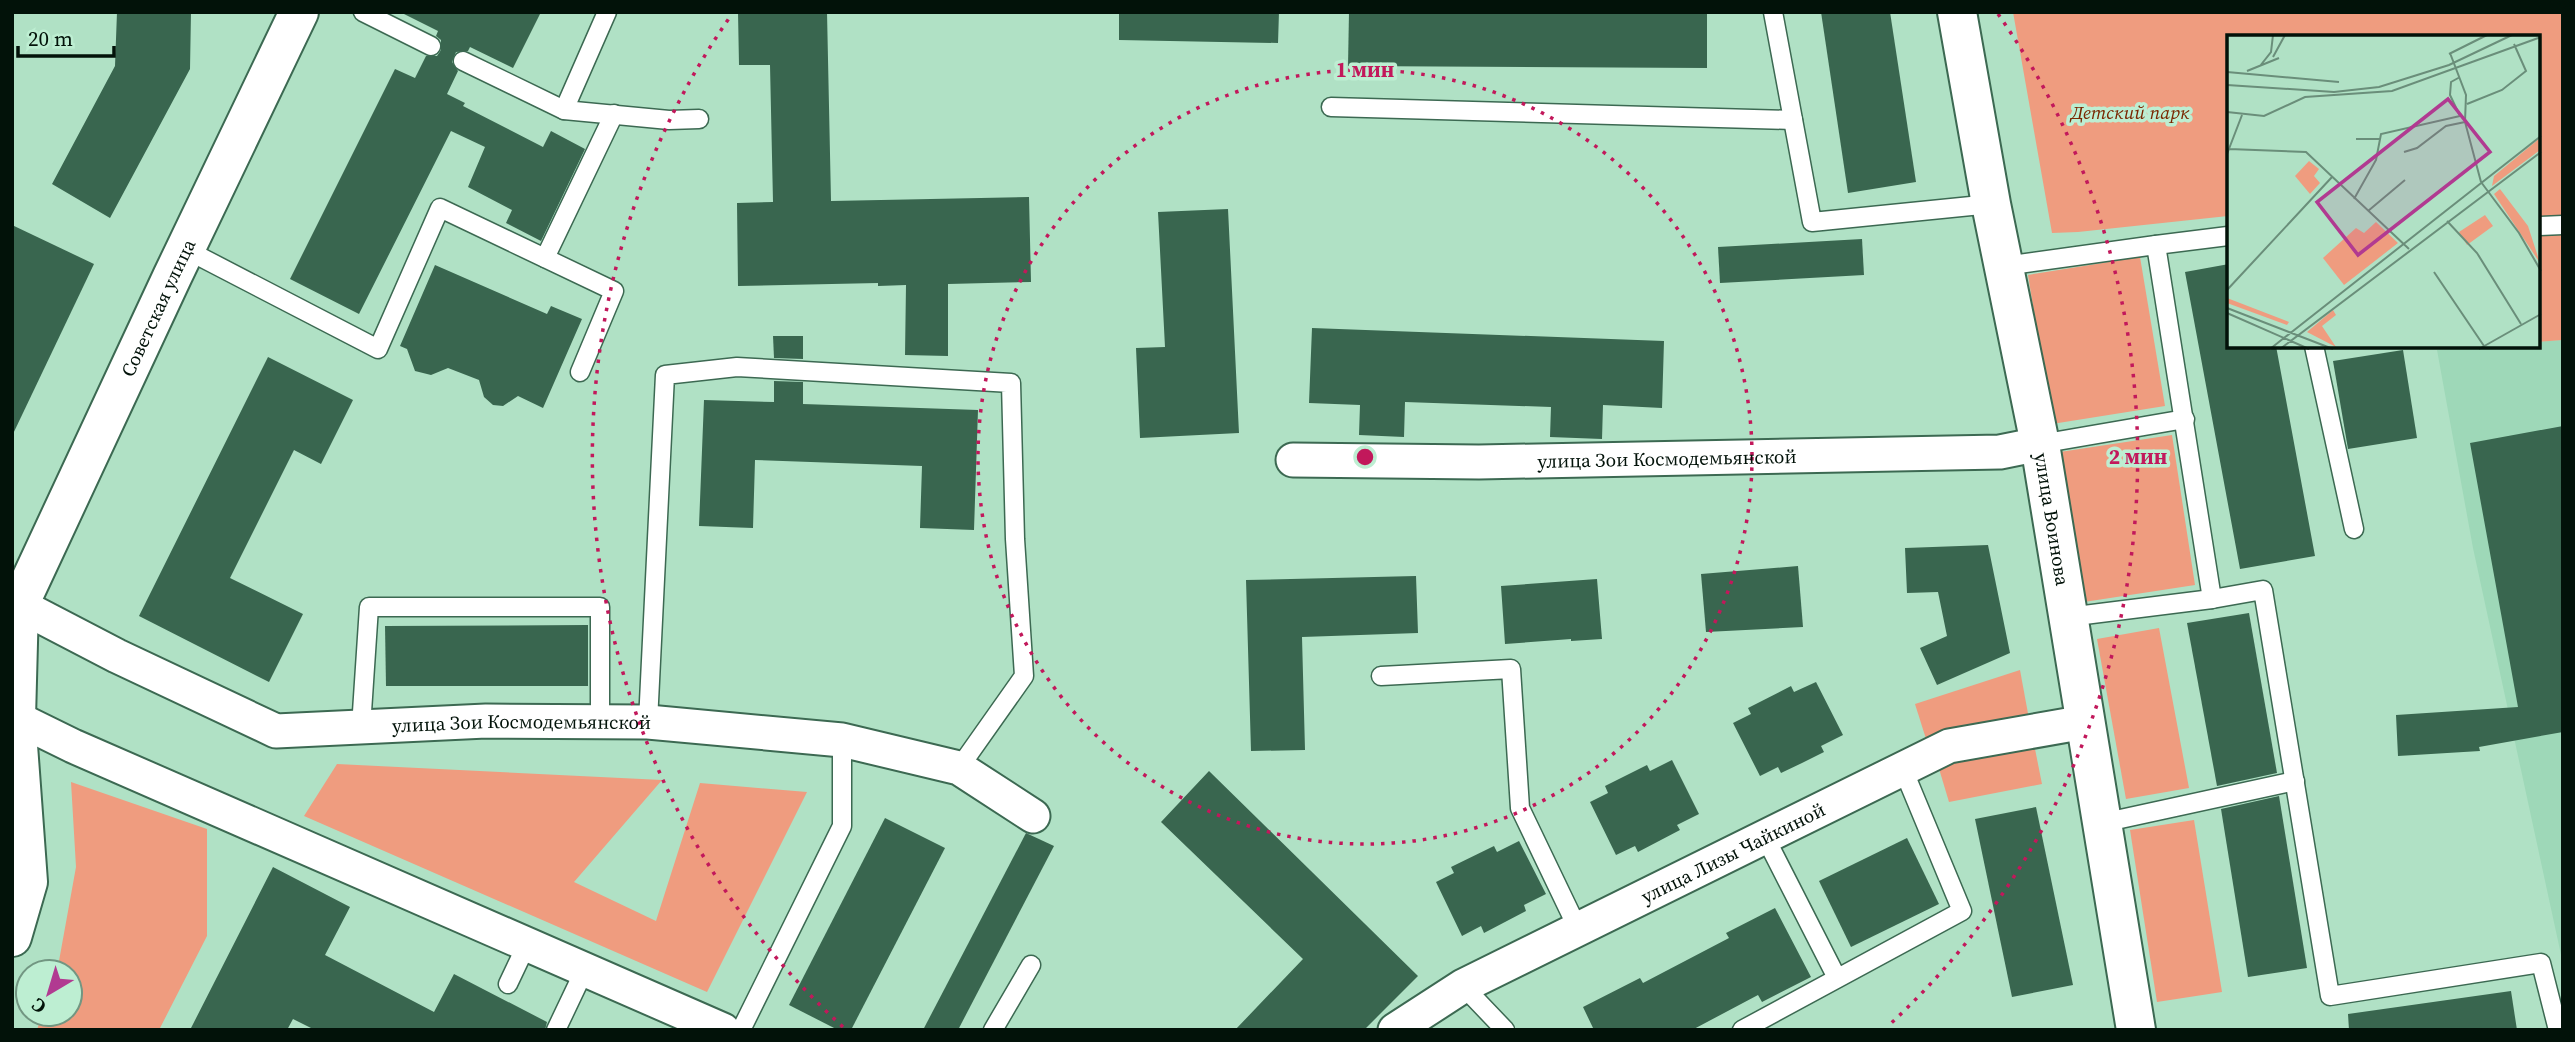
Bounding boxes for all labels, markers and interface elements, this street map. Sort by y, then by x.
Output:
scale bar [18,14,114,58]
text: 20 m [28,24,73,53]
inset map [2227,35,2540,348]
text: 1 мин [1336,55,1394,84]
park label: Детский парк [2069,99,2190,125]
street label: Советская улица [114,234,201,381]
text: 2 мин [2109,442,2167,471]
street label: улица Зои Космодемьянской [1537,443,1797,474]
centre of rings [1353,445,1377,469]
street label: улица Воинова [2029,451,2076,588]
street label: улица Зои Космодемьянской [391,708,651,738]
street label: улица Лизы Чайкиной [1636,796,1829,909]
north arrow [14,958,84,1028]
text: С [26,992,51,1020]

